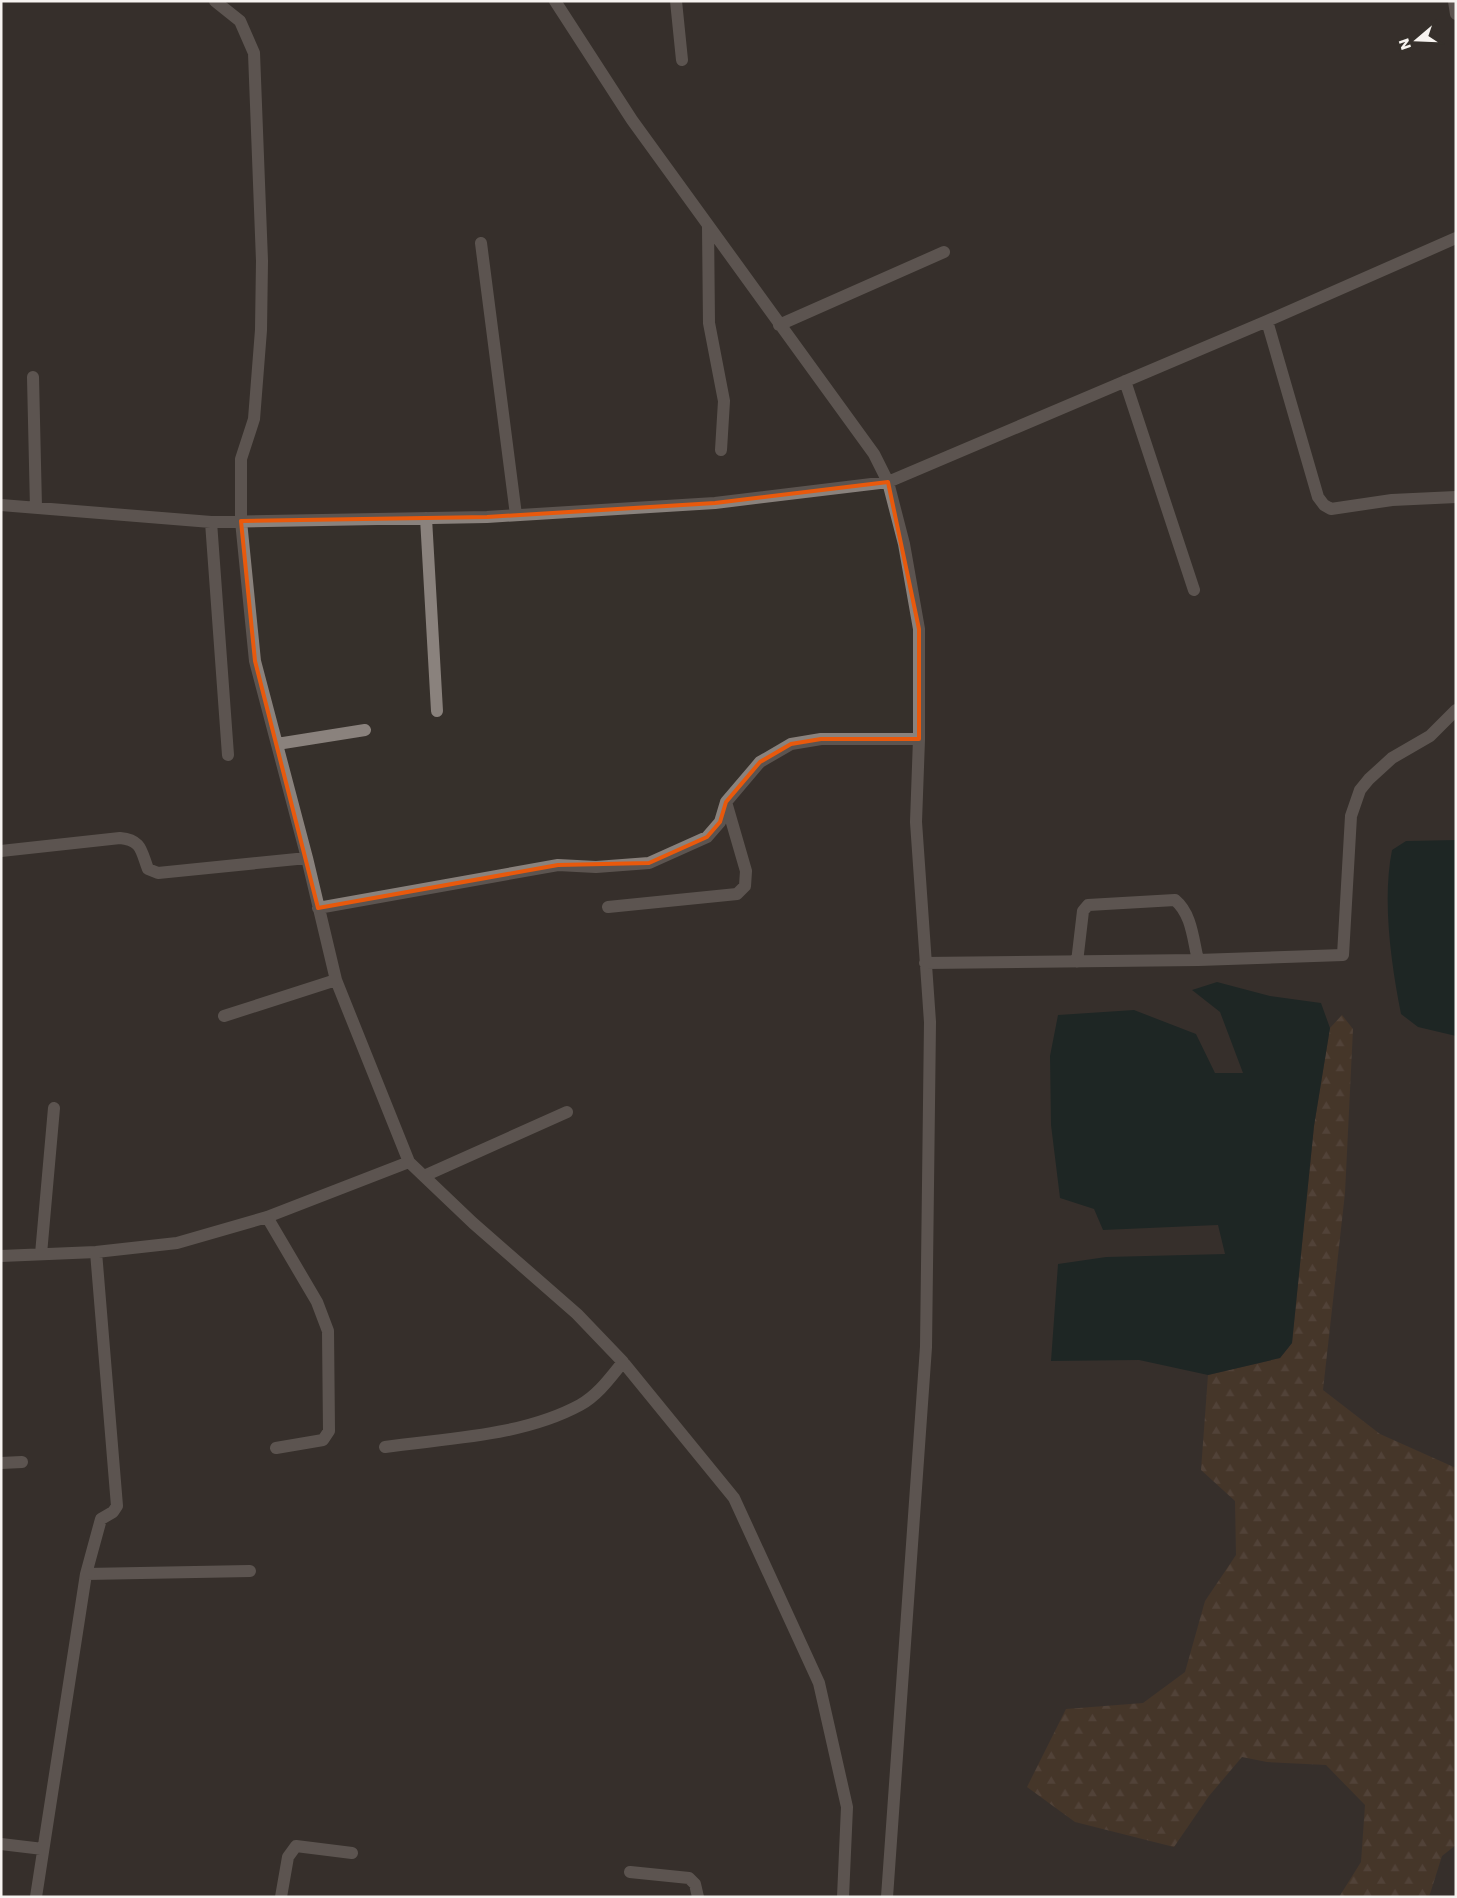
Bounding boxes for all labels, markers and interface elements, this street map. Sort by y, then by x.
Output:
north arrow [1392,15,1442,65]
text: N [1394,36,1416,52]

